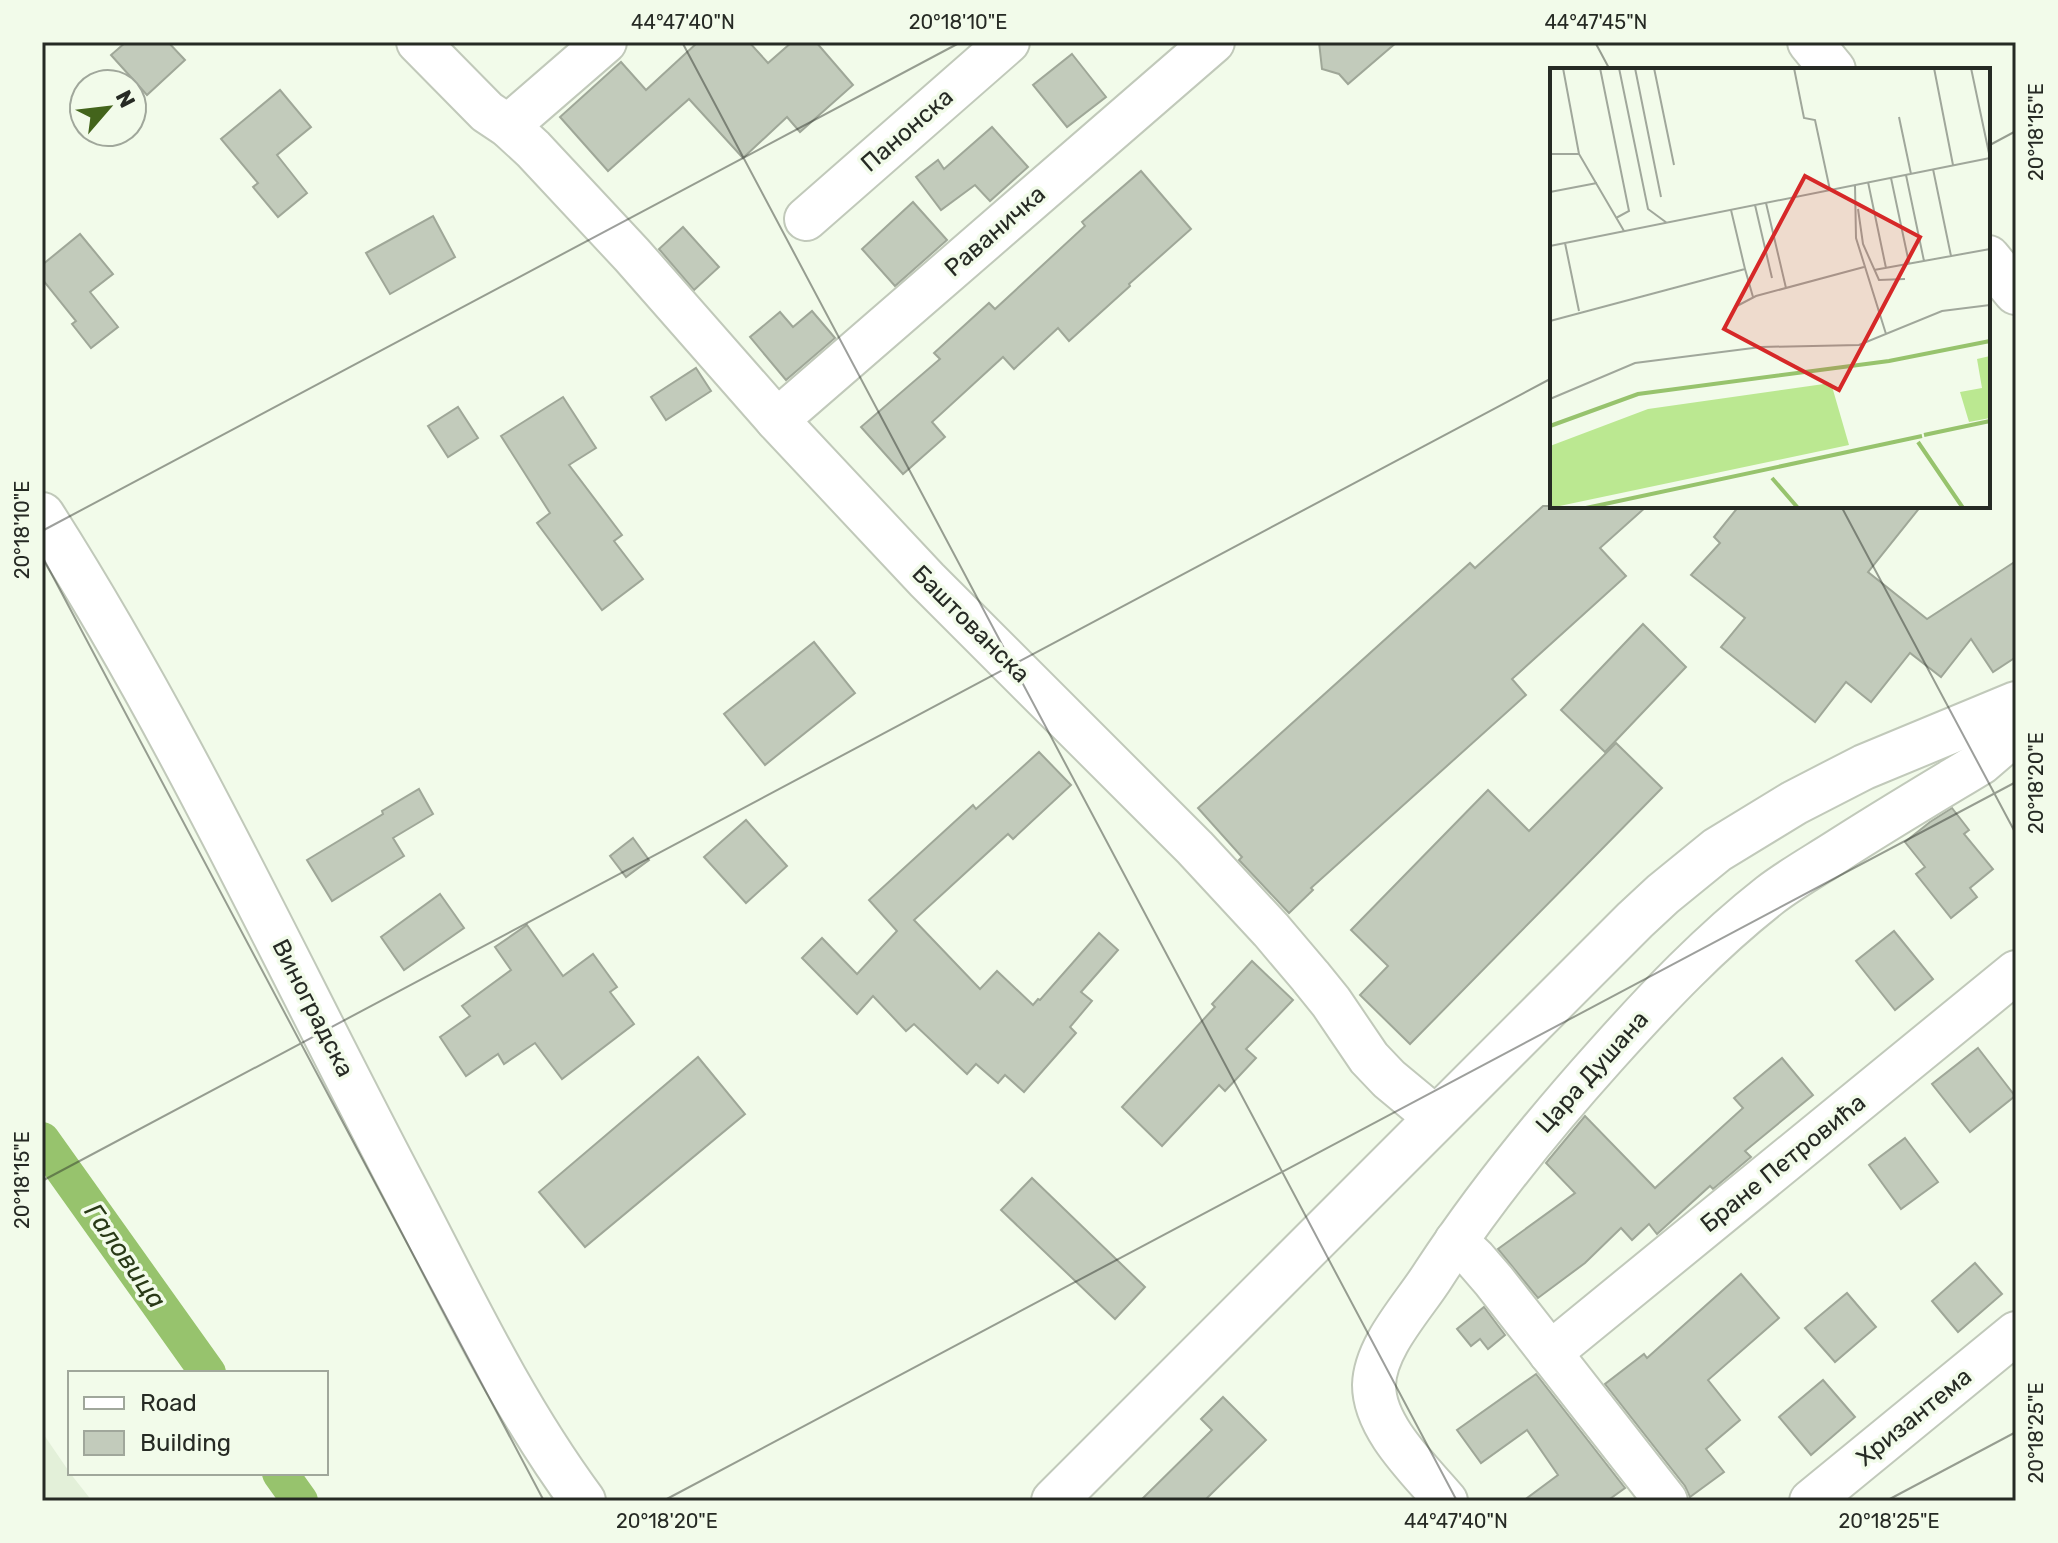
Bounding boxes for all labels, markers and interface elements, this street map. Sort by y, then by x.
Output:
text: 44°47'40"N [631,10,735,34]
text: 20°18'10"E [909,10,1007,34]
text: 44°47'45"N [1544,10,1648,34]
north arrow [68,68,148,148]
inset map [1550,68,1990,508]
street label: Панонска [855,82,959,178]
text: 20°18'15"E [2024,83,2048,181]
text: N [110,86,141,112]
street label: Раваничка [939,180,1051,282]
text: 20°18'10"E [10,481,34,579]
street label: Баштованска [907,560,1035,688]
text: 20°18'20"E [2024,732,2048,834]
street label: Виноградска [266,935,360,1081]
street label: Цара Душана [1530,1005,1654,1139]
street label: Бране Петровића [1695,1088,1871,1238]
text: 20°18'15"E [10,1131,34,1229]
water label: Галовица [78,1198,172,1314]
street label: Хризантема [1851,1362,1977,1472]
legend [68,1371,328,1475]
text: 20°18'25"E [2024,1382,2048,1484]
text: Road [140,1389,197,1417]
text: Building [140,1429,231,1457]
text: 20°18'20"E [616,1509,718,1533]
text: 44°47'40"N [1404,1509,1508,1533]
text: 20°18'25"E [1838,1509,1940,1533]

